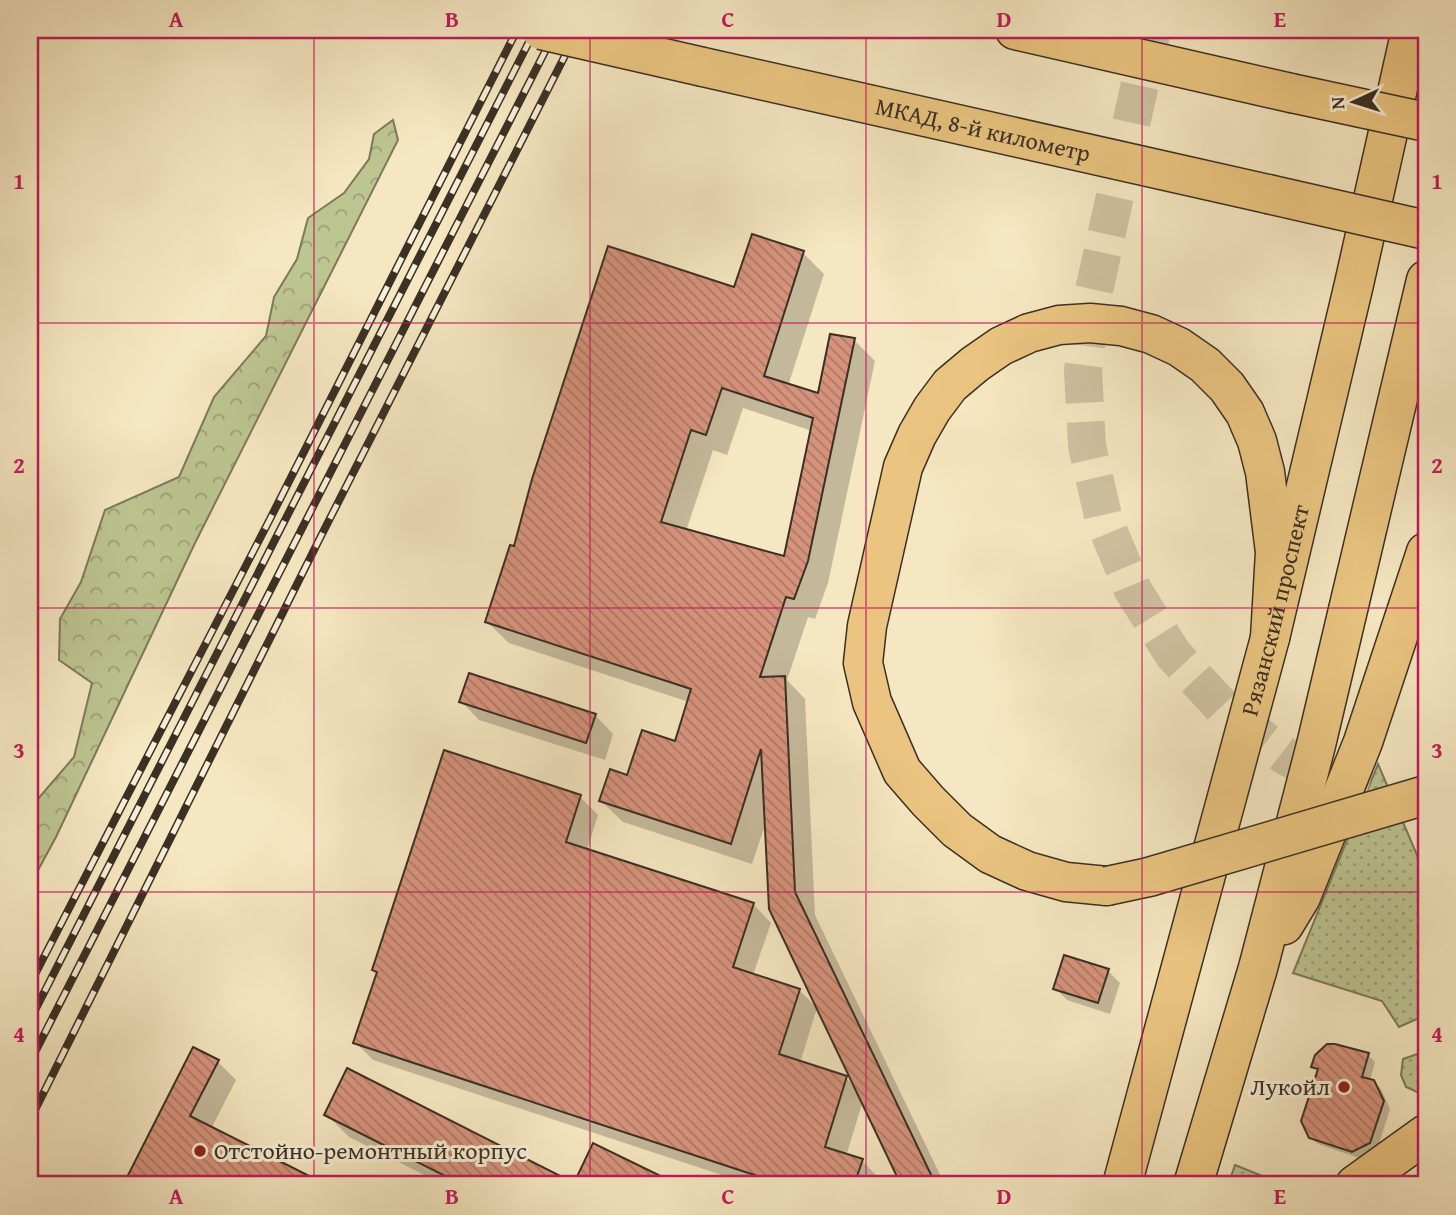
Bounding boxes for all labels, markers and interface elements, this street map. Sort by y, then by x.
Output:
text: A [169,2,184,35]
text: B [445,2,459,35]
text: C [721,2,735,35]
text: D [997,2,1012,35]
text: E [1274,2,1286,35]
north arrow [1320,66,1390,136]
street label: МКАД, 8-й километр [872,88,1094,171]
text: N [1323,96,1351,110]
text: 1 [13,164,25,197]
text: 1 [1431,164,1443,197]
text: 2 [13,448,25,481]
text: 2 [1431,448,1443,481]
street label: Рязанский проспект [1232,501,1318,719]
text: 3 [13,733,25,766]
text: 3 [1431,733,1443,766]
text: 4 [13,1017,25,1050]
text: 4 [1431,1017,1443,1050]
place label: Лукойл [1250,1069,1330,1104]
marker: Лукойл [1336,1079,1352,1095]
place label: Отстойно-ремонтный корпус [214,1133,527,1168]
marker: Отстойно-ремонтный корпус [192,1143,208,1159]
text: A [169,1179,184,1212]
text: B [445,1179,459,1212]
text: C [721,1179,735,1212]
text: D [997,1179,1012,1212]
text: E [1274,1179,1286,1212]

